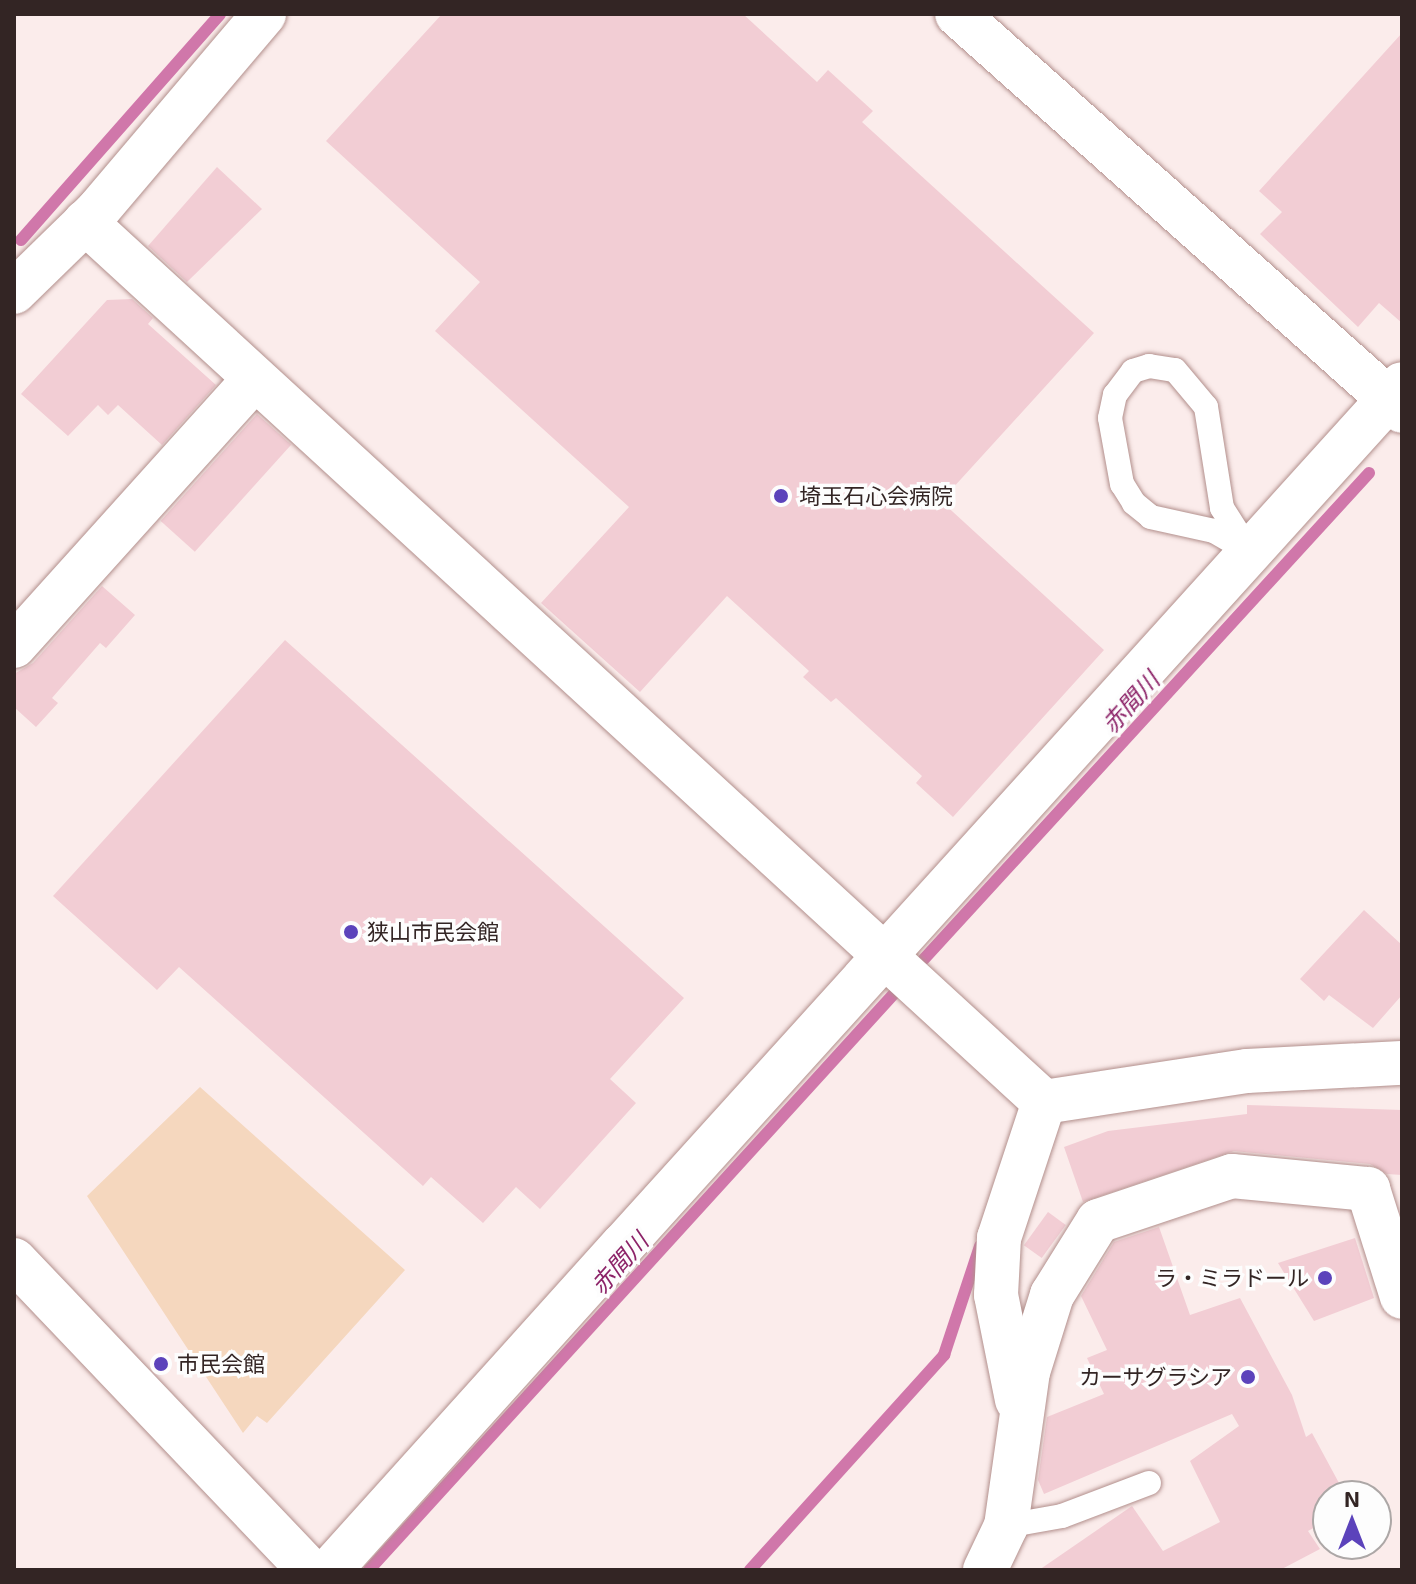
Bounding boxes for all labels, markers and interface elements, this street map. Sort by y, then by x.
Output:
place label: 埼玉石心会病院 [799,483,953,509]
marker: 埼玉石心会病院 [770,485,792,507]
water label: 赤間川 [1095,666,1165,738]
place label: 狭山市民会館 [367,919,499,945]
marker: 狭山市民会館 [342,923,360,941]
water label: 赤間川 [584,1227,654,1299]
place label: ラ・ミラドール [1155,1265,1309,1291]
marker: ラ・ミラドール [1316,1269,1334,1287]
place label: 市民会館 [177,1351,265,1377]
marker: 市民会館 [152,1355,170,1373]
place label: カーサグラシア [1078,1364,1232,1390]
marker: カーサグラシア [1239,1368,1257,1386]
north arrow [1312,1480,1392,1560]
text: N [1344,1485,1360,1511]

